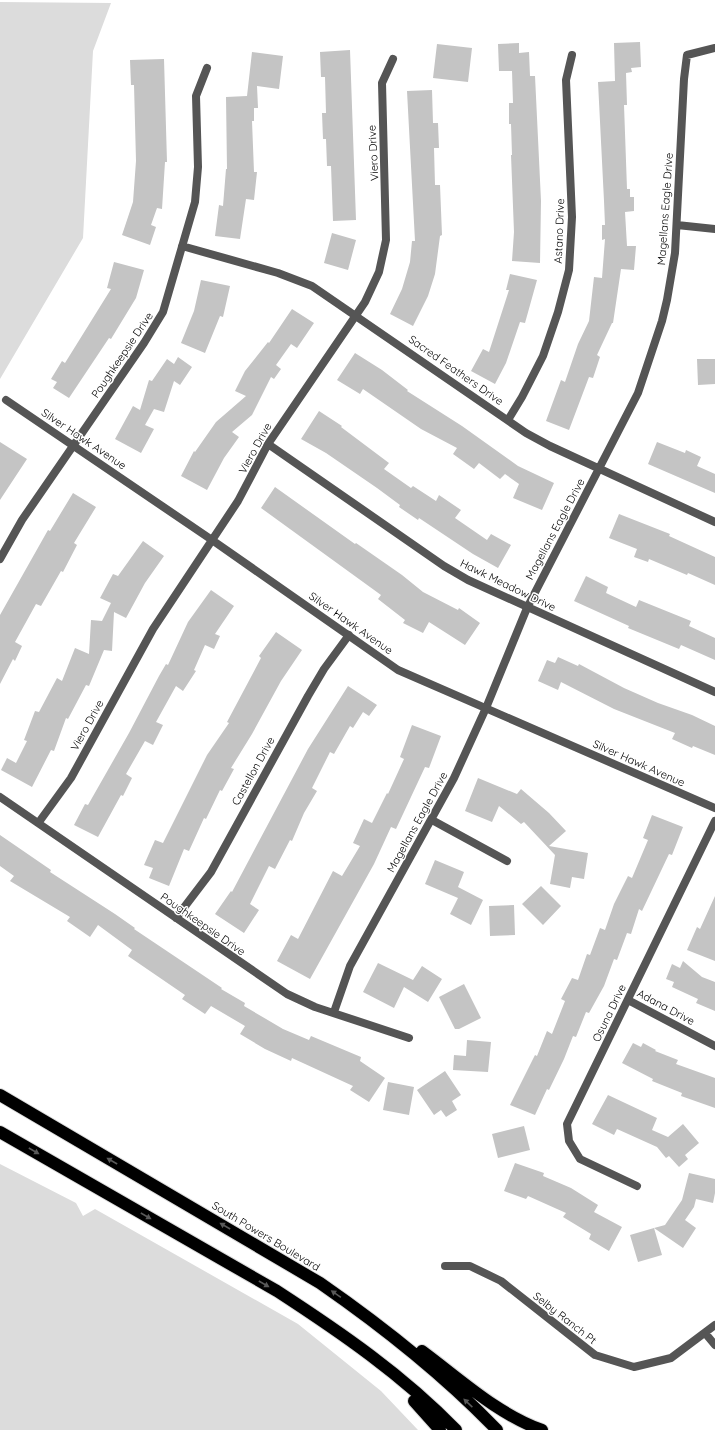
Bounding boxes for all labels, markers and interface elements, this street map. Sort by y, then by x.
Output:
street label: Viero Drive [365,125,381,181]
street label: Magellans Eagle Drive [654,152,676,266]
street label: Astano Drive [551,198,567,264]
street label: Poughkeepsie Drive [88,310,156,400]
street label: Sacred Feathers Drive [406,332,506,408]
street label: Silver Hawk Avenue [39,405,129,473]
street label: Viero Drive [235,420,275,476]
street label: Magellans Eagle Drive [522,476,588,582]
street label: Hawk Meadow Drive [458,556,558,614]
street label: Silver Hawk Avenue [306,589,396,657]
street label: Viero Drive [67,697,107,753]
street label: Castellon Drive [228,734,278,808]
street label: Silver Hawk Avenue [591,736,687,790]
street label: Magellans Eagle Drive [384,769,450,875]
street label: Poughkeepsie Drive [158,889,248,959]
street label: Osuna Drive [589,982,629,1044]
street label: Adana Drive [635,986,697,1028]
one-way arrow [28,1148,40,1155]
one-way arrow [106,1157,118,1164]
street label: South Powers Boulevard [209,1198,323,1274]
one-way arrow [140,1213,152,1220]
one-way arrow [219,1223,231,1230]
one-way arrow [258,1281,270,1288]
street label: Selby Ranch Pt [530,1289,600,1347]
one-way arrow [330,1290,341,1298]
one-way arrow [464,1399,473,1408]

